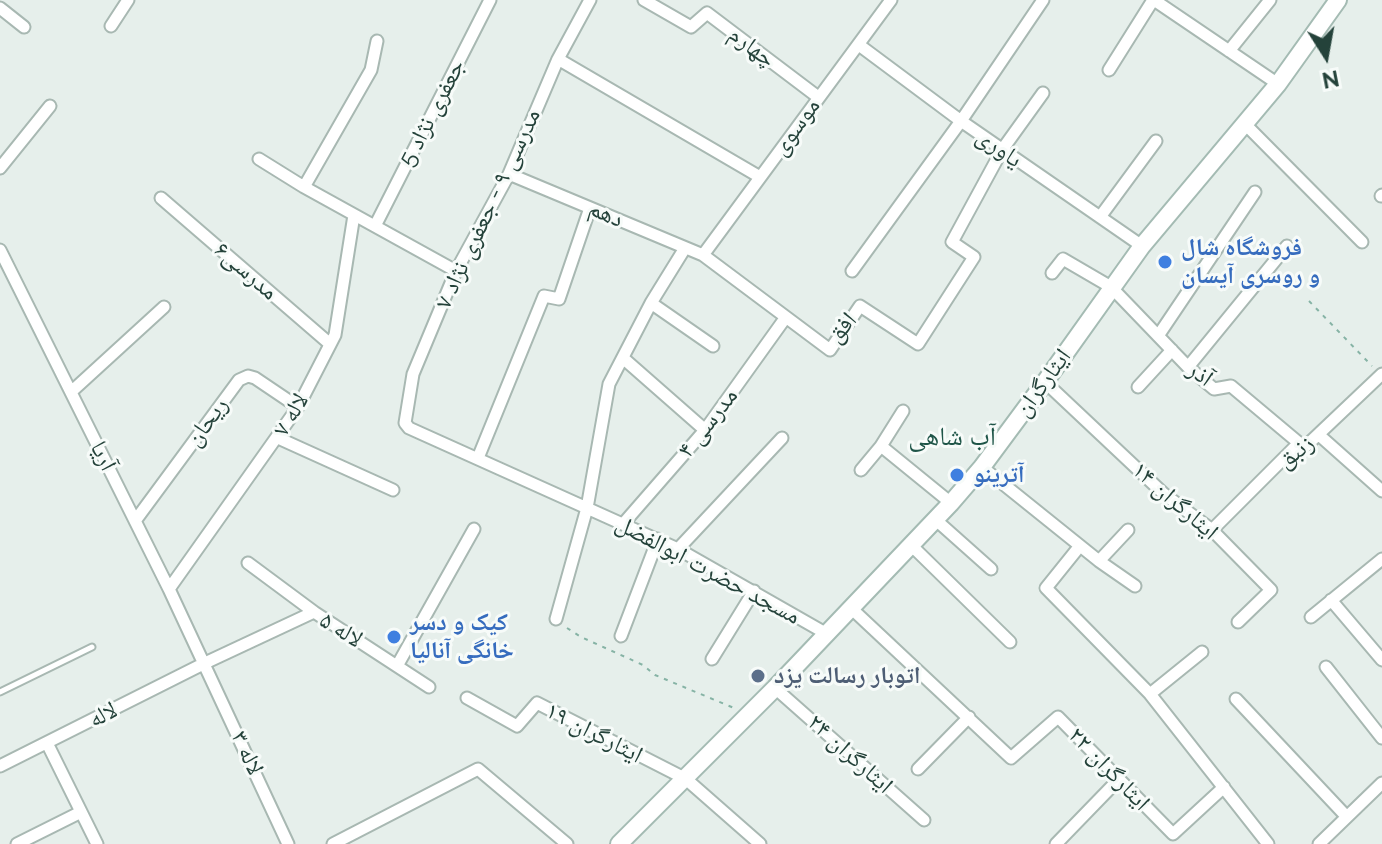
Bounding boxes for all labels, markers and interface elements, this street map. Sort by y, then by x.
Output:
north arrow [1286,16,1366,96]
street label: چهارم [723,20,781,74]
street label: جعفری نژاد 5 [393,55,471,171]
text: N [1320,65,1341,94]
street label: موسوی [766,93,826,161]
street label: مدرسی ۹ - جعفری نژاد ۷ [429,105,547,313]
street label: یاوری [970,122,1028,174]
street label: دهم [584,194,628,234]
place label: فروشگاه شال و روسری آیسان [1181,234,1320,290]
street label: مدرسی۶ [208,236,284,306]
marker: فروشگاه شال و روسری آیسان [1156,253,1174,271]
street label: افق [821,307,863,349]
street label: ایثارگران [1009,343,1077,423]
street label: آذر [1181,355,1219,393]
street label: مدرسی ۴ [672,382,744,464]
street label: لاله ۷ [267,388,315,442]
street label: ریحان [180,392,234,452]
district label: آب شاهی [908,421,996,453]
street label: زنبق [1272,429,1320,475]
street label: آریا [84,437,122,475]
street label: ایثارگران ۱۴ [1126,456,1224,546]
place label: آترینو [973,461,1024,489]
marker: آترینو [948,466,966,484]
street label: مسجد حضرت ابوالفضل [611,509,805,631]
street label: لاله ۵ [314,606,368,654]
place label: کیک و دسر خانگی آنالیا [410,609,514,665]
marker: کیک و دسر خانگی آنالیا [385,628,403,646]
place label: اتوبار رسالت یزد [774,662,921,690]
marker: اتوبار رسالت یزد [749,667,767,685]
street label: لاله [84,696,122,734]
street label: ایثارگران ۱‍۹ [541,696,647,770]
street label: ایثارگران ۲۴ [801,708,899,800]
street label: ایثارگران ۲۲ [1062,721,1156,817]
street label: لاله ۳ [224,726,270,780]

